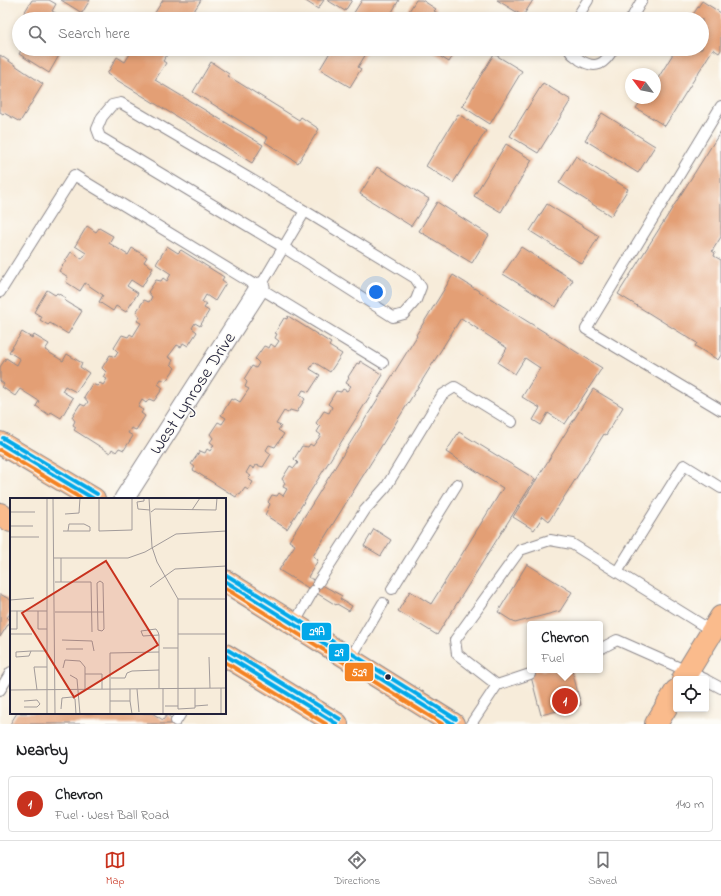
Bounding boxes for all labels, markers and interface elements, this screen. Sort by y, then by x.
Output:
search box [12,12,709,56]
icon: search [26,23,48,45]
text: Search here [58,23,130,45]
north arrow [625,68,661,104]
your location [366,282,386,302]
street label: West Lynrose Drive [144,327,244,461]
inset map [10,498,226,714]
popup [527,621,603,673]
line badge: 29A [301,622,332,641]
text: 29A [308,624,325,640]
text: Chevron [541,627,589,649]
line badge: 29 [328,643,350,662]
text: 29 [334,645,344,661]
text: Fuel [541,649,564,668]
line badge: 529 [344,662,374,682]
text: 529 [351,665,367,681]
unlabelled marker [383,672,393,682]
map controls [673,676,709,712]
button: locate [673,676,709,712]
pin: 1 [552,686,578,716]
text: Nearby [16,738,68,763]
text: Chevron [55,784,103,806]
text: 1 [28,795,32,814]
text: 140 m [676,795,704,814]
text: Fuel · West Ball Road [55,806,169,825]
tab: Map [104,849,126,889]
tab: Directions [334,849,380,889]
tab: Saved [588,849,617,889]

